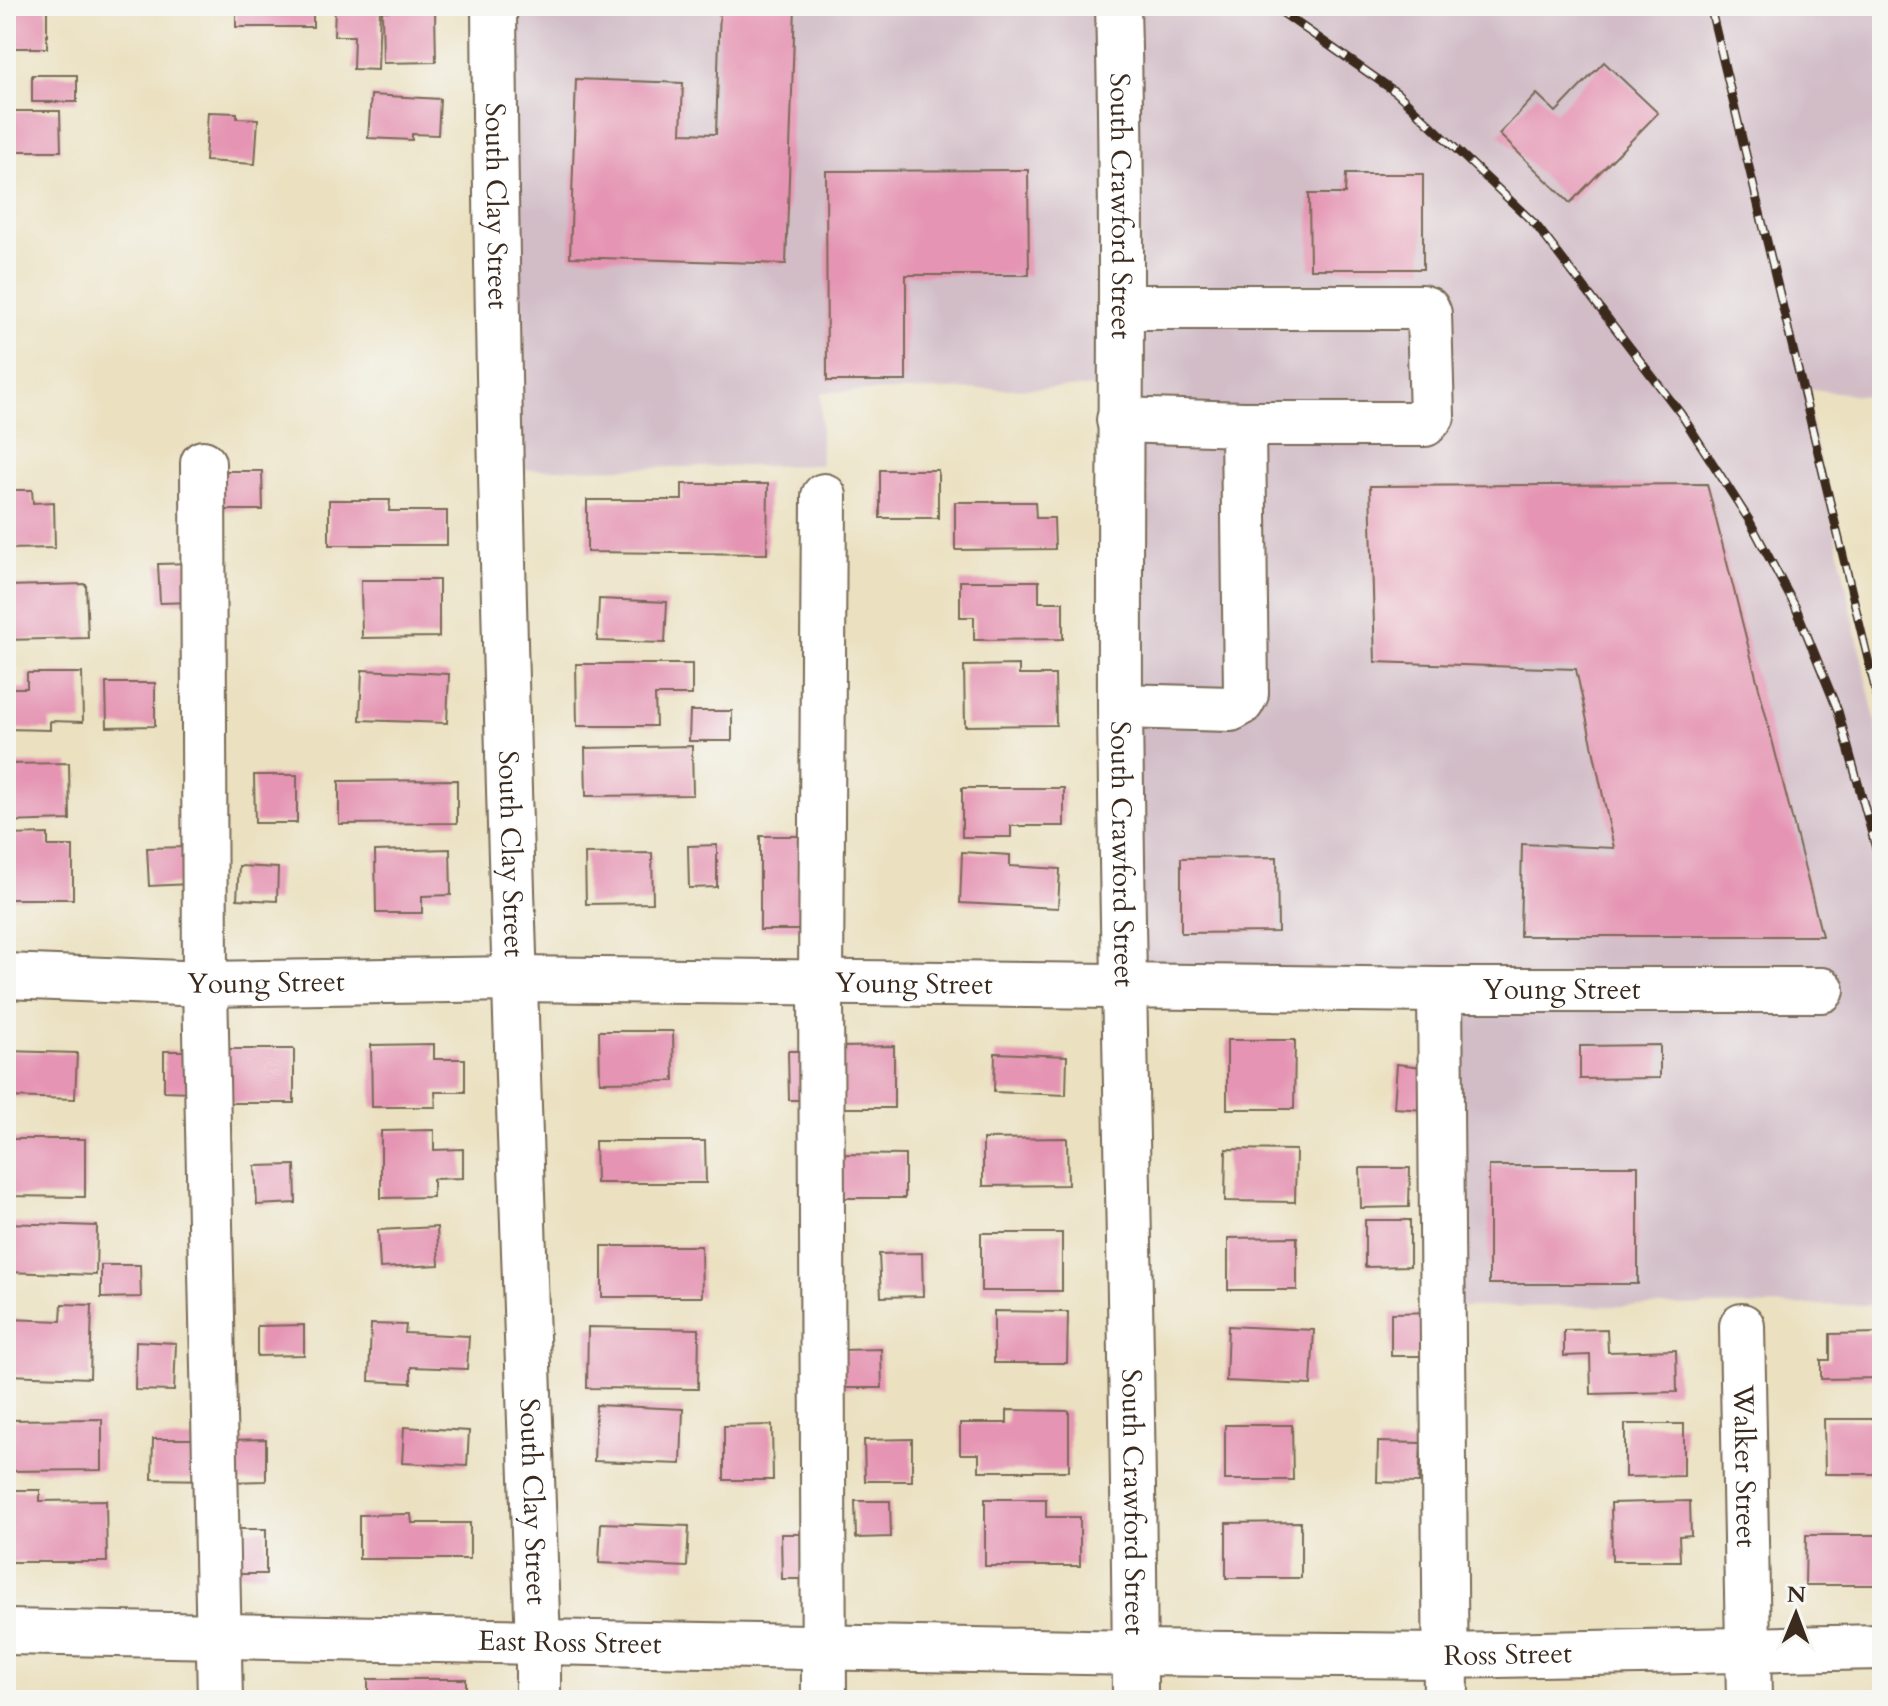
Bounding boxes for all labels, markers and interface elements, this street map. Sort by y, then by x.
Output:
street label: South Crawford Street [1100,73,1140,339]
street label: South Clay Street [476,102,517,310]
street label: South Crawford Street [1101,721,1143,988]
street label: South Clay Street [489,750,533,958]
street label: Young Street [186,963,345,1003]
street label: Young Street [835,964,993,1004]
street label: Young Street [1483,971,1641,1009]
street label: South Crawford Street [1112,1368,1154,1635]
street label: Walker Street [1724,1383,1765,1548]
street label: South Clay Street [510,1398,556,1606]
north arrow [1756,1574,1836,1654]
text: N [1787,1580,1806,1610]
street label: East Ross Street [478,1622,662,1663]
street label: Ross Street [1443,1634,1572,1675]

